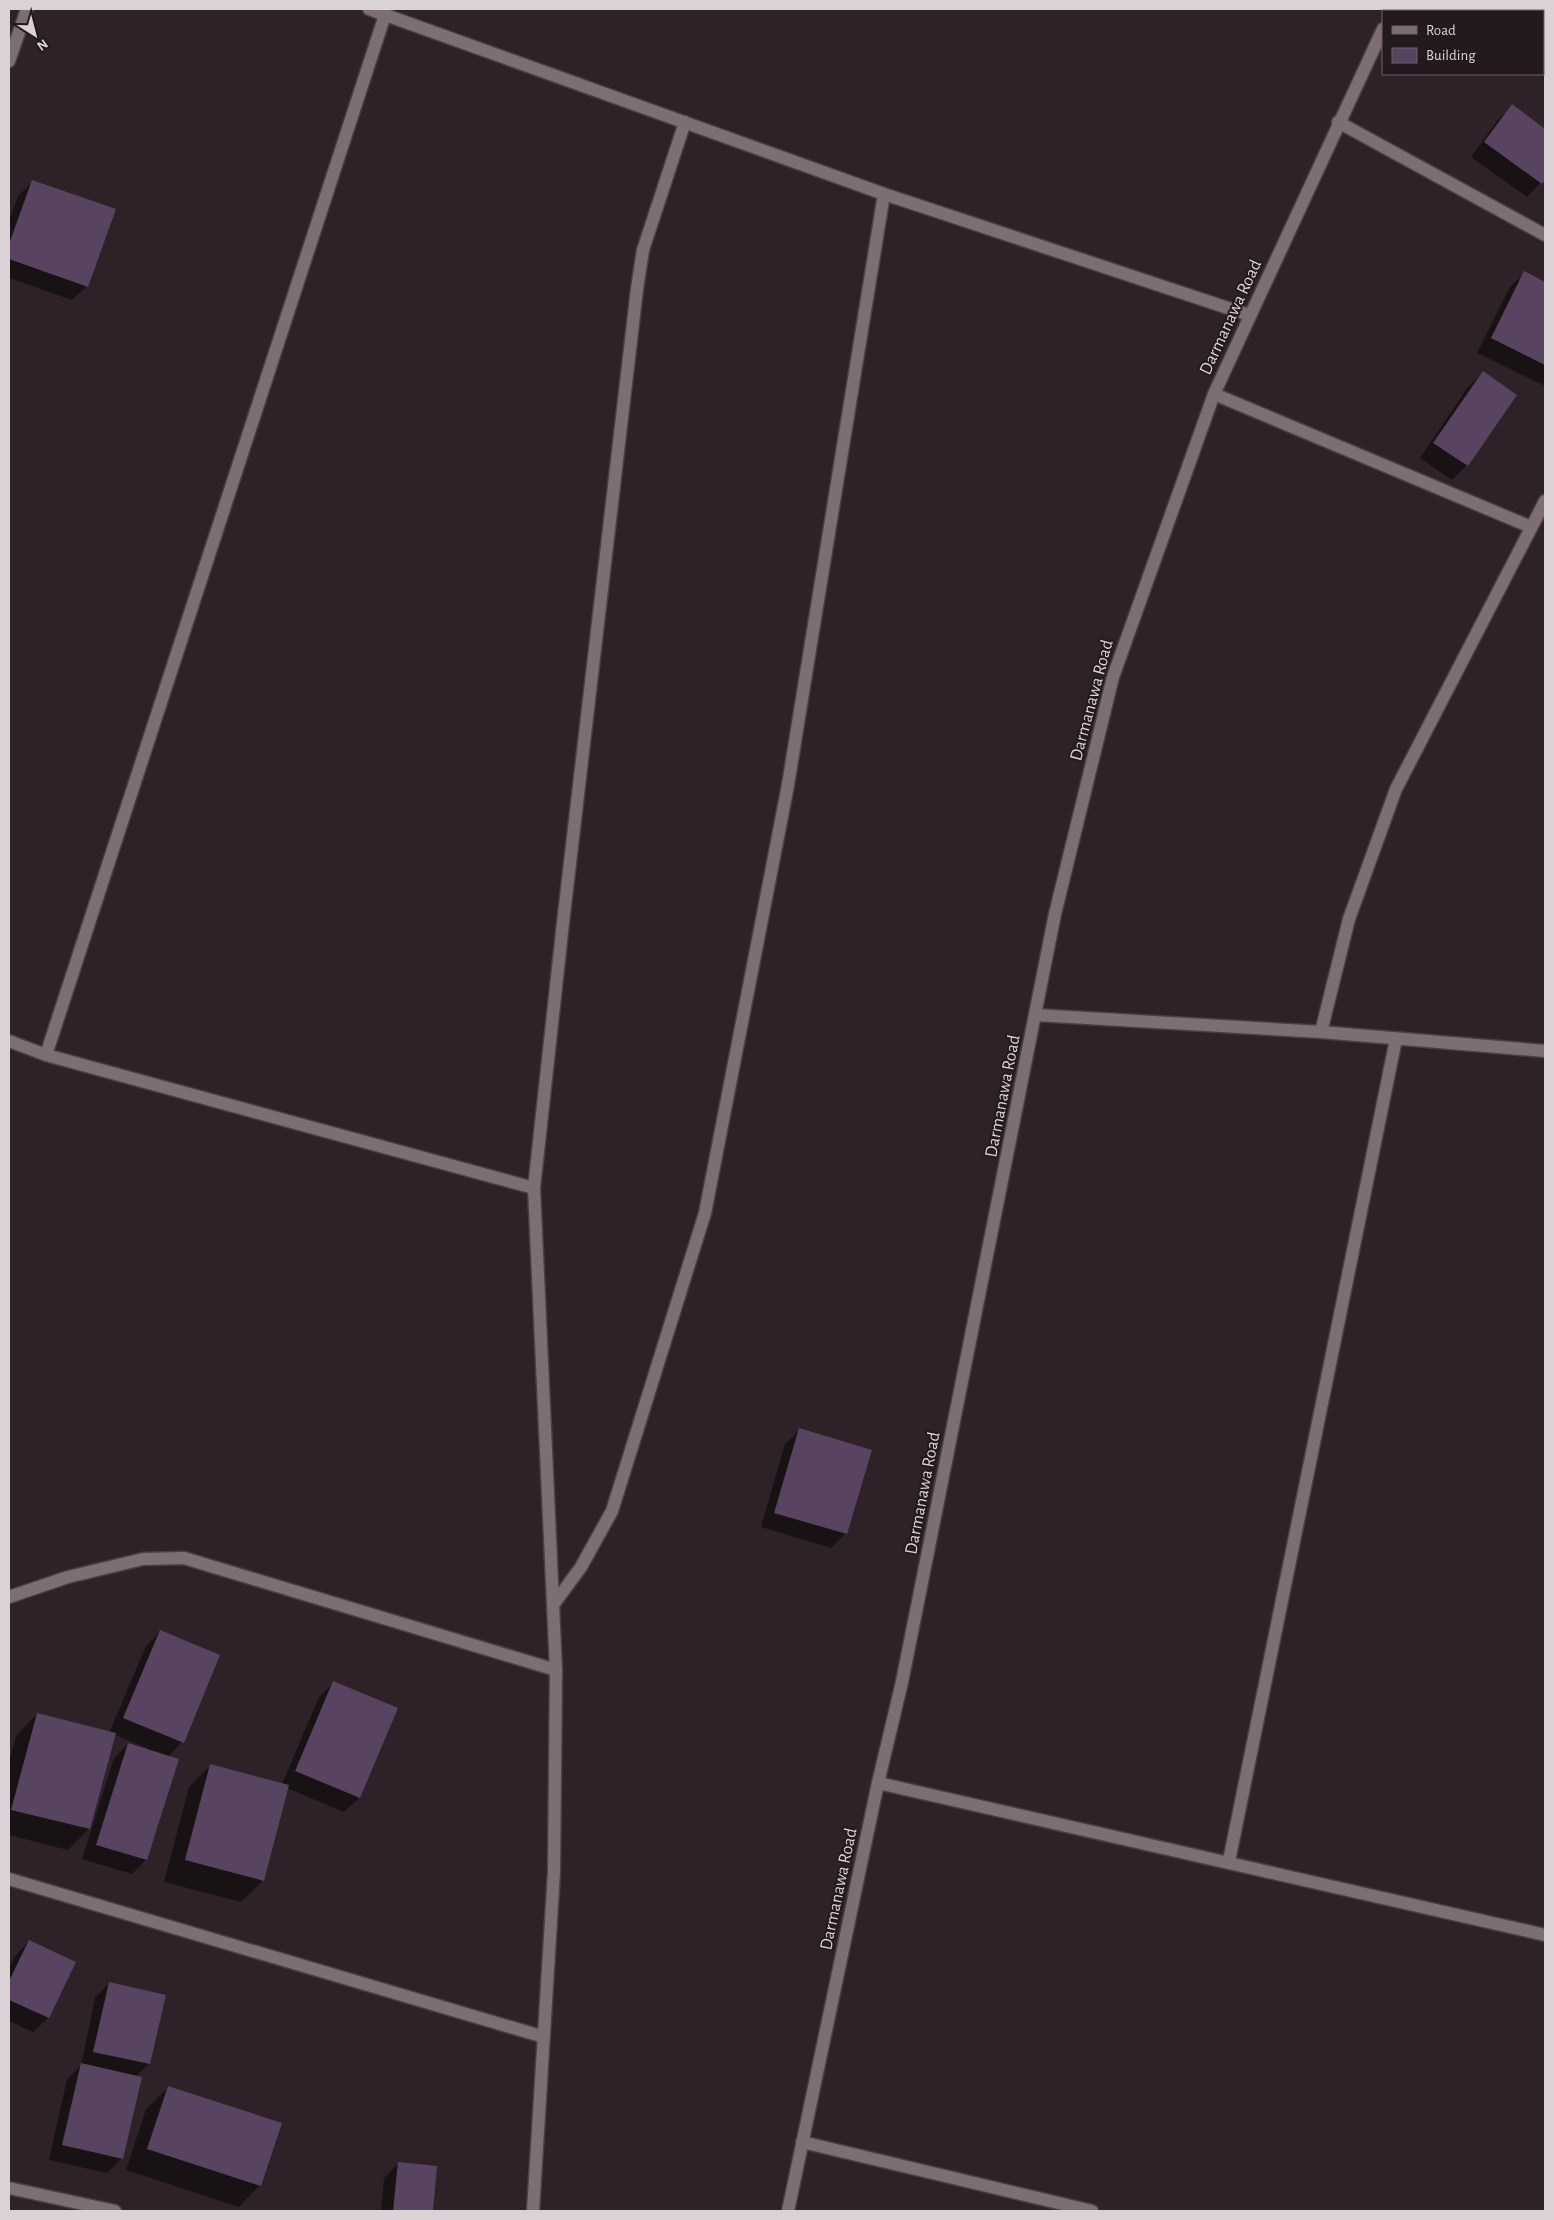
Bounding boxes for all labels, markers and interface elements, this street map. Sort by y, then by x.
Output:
north arrow [10,10,60,60]
legend [1382,10,1544,75]
text: Road [1426,23,1456,38]
text: N [34,36,50,53]
text: Building [1426,48,1476,63]
street label: Darmanawa Road [1196,257,1265,378]
street label: Darmanawa Road [1067,638,1117,763]
street label: Darmanawa Road [982,1033,1024,1159]
street label: Darmanawa Road [902,1430,944,1556]
street label: Darmanawa Road [817,1826,861,1952]

